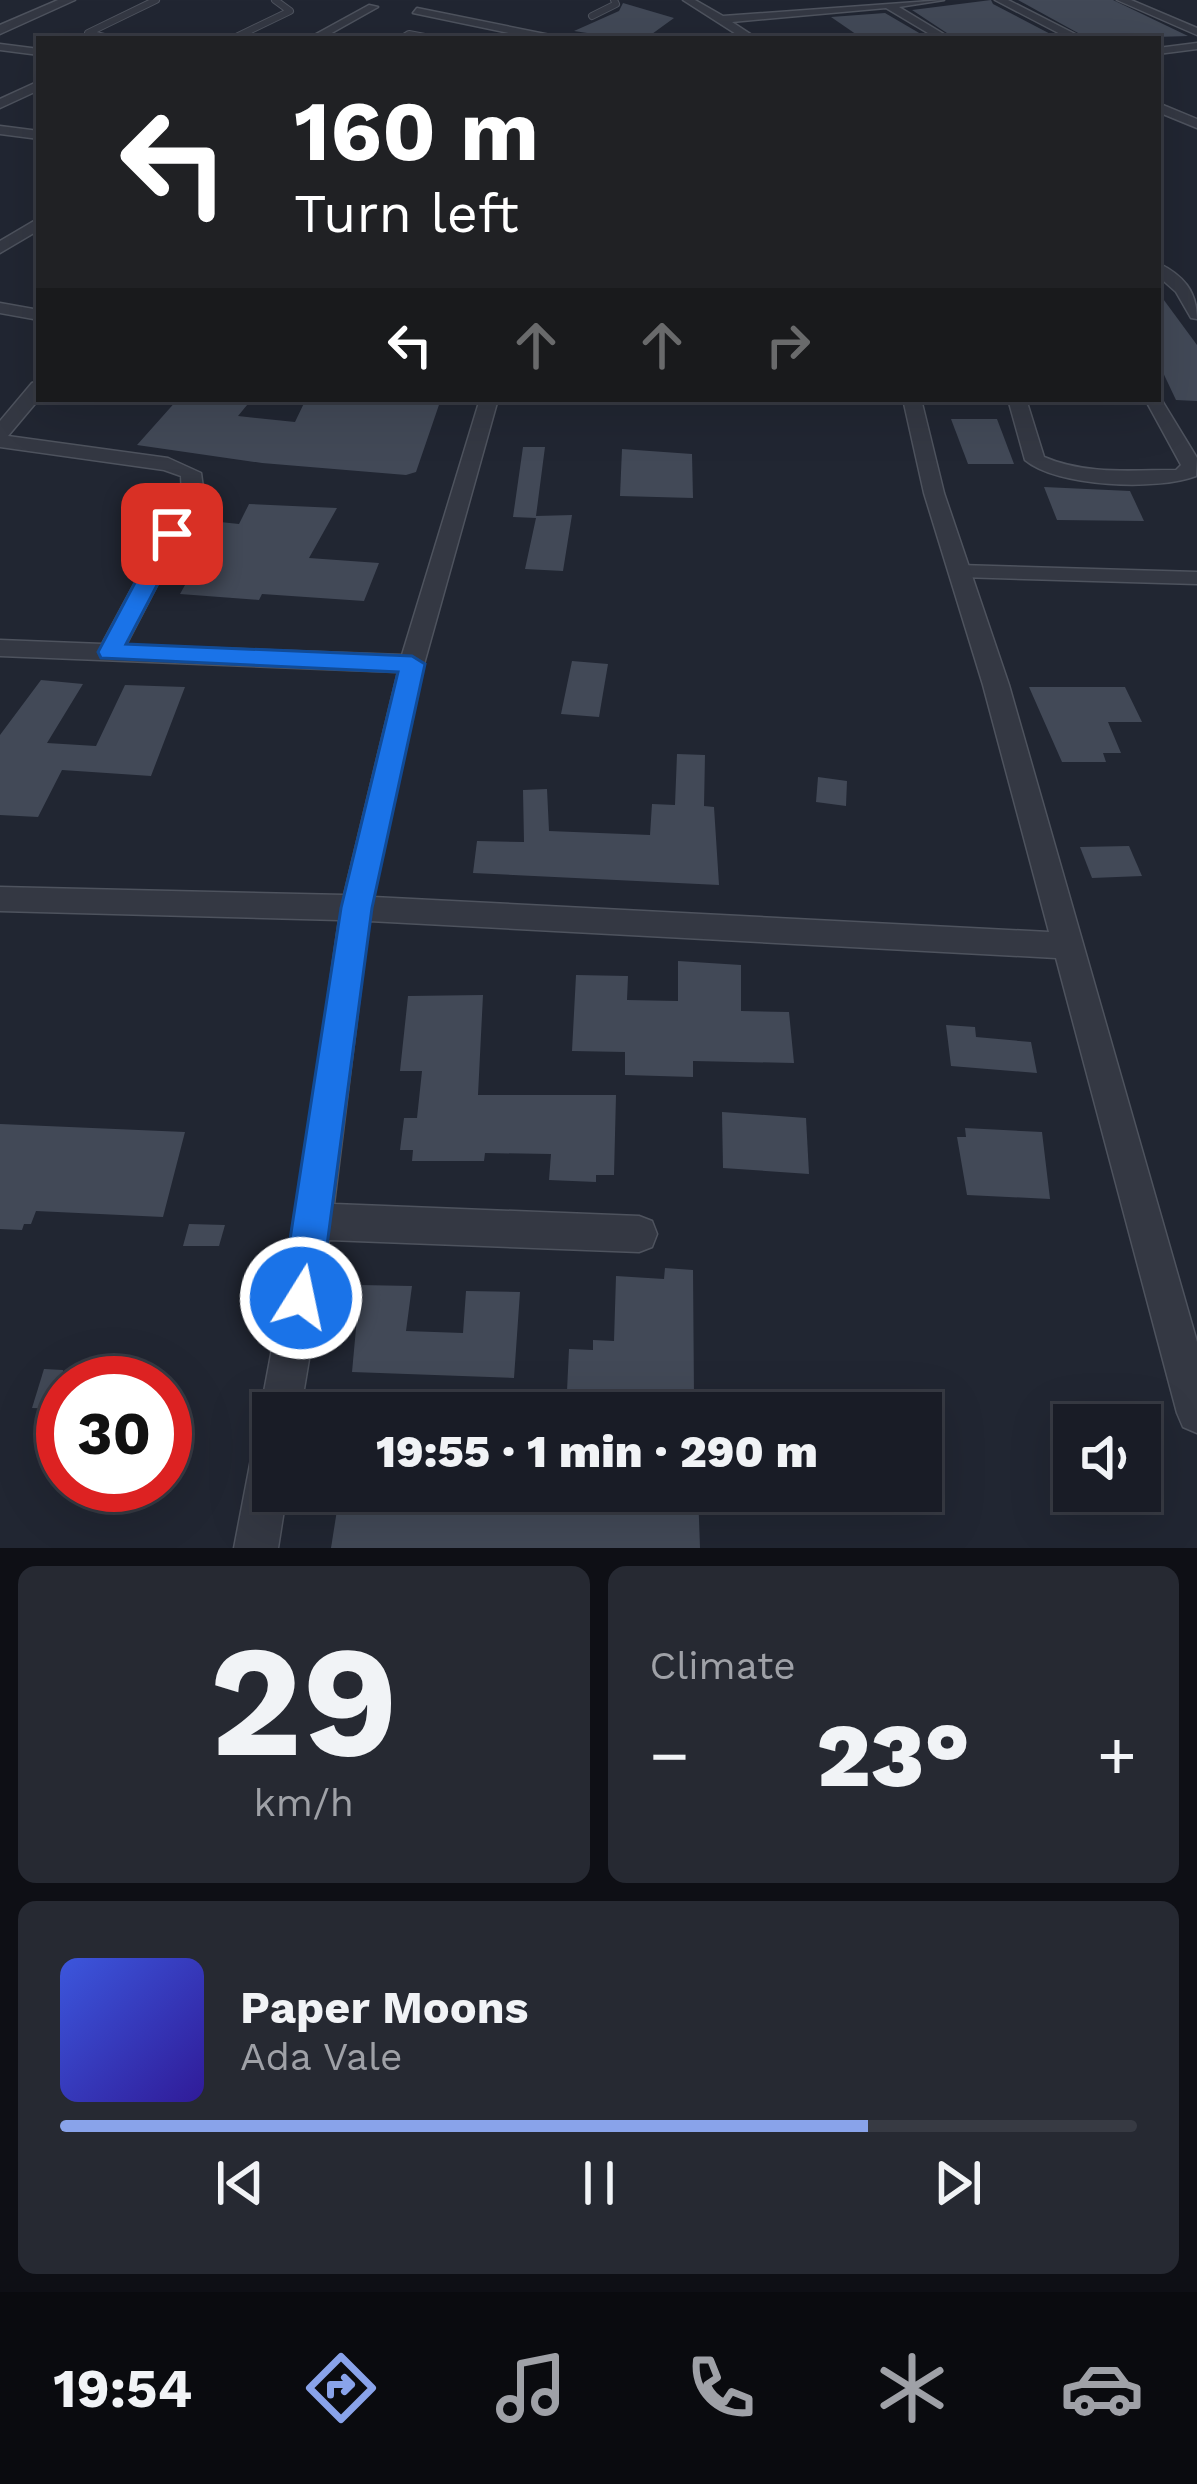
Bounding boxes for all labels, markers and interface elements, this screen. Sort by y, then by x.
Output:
text: 160 m [294,82,539,180]
icon: left [96,84,252,240]
text: Turn left [294,182,519,245]
icon: left [377,312,443,378]
icon: ahead [503,312,569,378]
icon: ahead [629,312,695,378]
icon: right [755,312,821,378]
pin [121,483,223,585]
icon: arrive [139,501,205,567]
position arrow [238,1235,364,1361]
speed limit sign: 30 [36,1356,192,1512]
map controls [1053,1404,1161,1512]
button: sound [1053,1404,1161,1512]
text: 19:55 · 1 min · 290 m [376,1425,818,1478]
text: 29 [209,1610,398,1793]
text: Climate [650,1643,796,1688]
text: 23° [816,1702,970,1808]
text: − [650,1717,689,1794]
text: + [1097,1717,1137,1794]
text: km/h [254,1780,354,1825]
text: Paper Moons [240,1981,529,2034]
text: Ada Vale [240,2034,402,2079]
icon: previous [207,2150,273,2216]
icon: pause [566,2150,632,2216]
icon: next [925,2150,991,2216]
icon: directions [299,2346,383,2430]
icon: music [489,2346,573,2430]
icon: phone [679,2346,763,2430]
icon: climate [870,2346,954,2430]
icon: car [1060,2346,1144,2430]
text: 19:54 [53,2357,192,2420]

